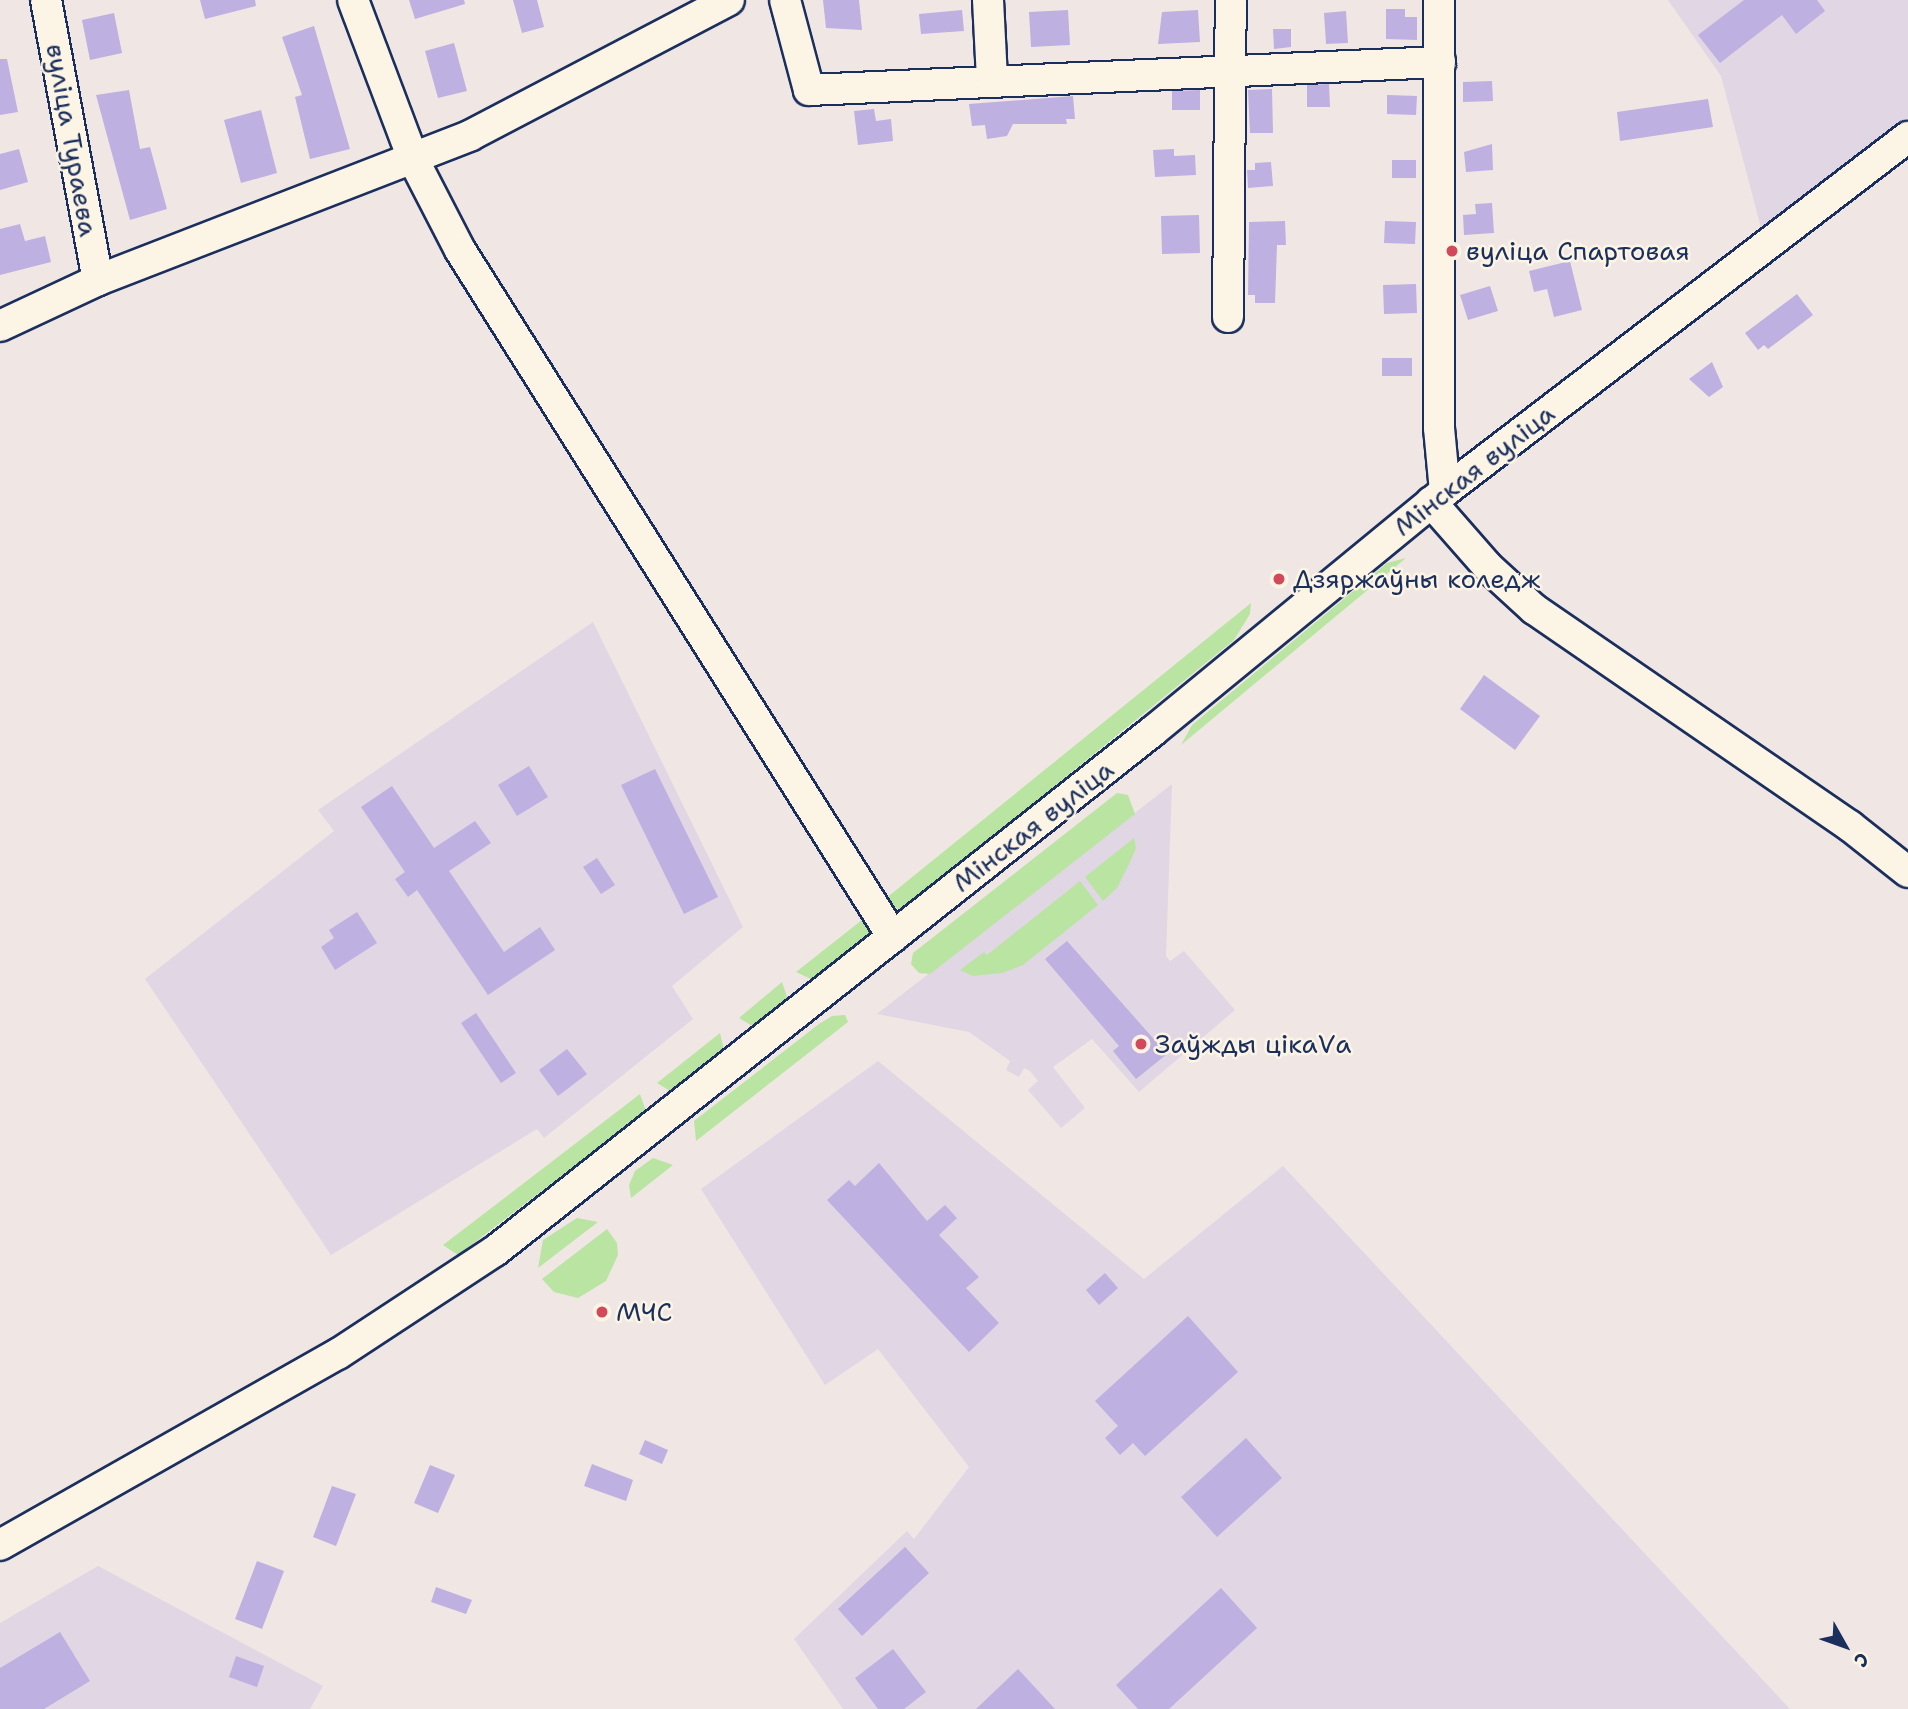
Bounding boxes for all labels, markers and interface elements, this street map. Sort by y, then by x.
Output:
street label: вуліца Тураева [40,41,104,239]
place label: вуліца Спартовая [1466,235,1690,267]
marker: вуліца Спартовая [1444,243,1460,259]
street label: Мінская вуліца [1387,398,1561,542]
place label: Дзяржаўны коледж [1293,563,1540,595]
marker: Дзяржаўны коледж [1271,571,1287,587]
street label: Мінская вуліца [946,754,1120,898]
place label: Заўжды цікаVа [1155,1028,1352,1060]
marker: Заўжды цікаVа [1133,1036,1149,1052]
place label: МЧС [616,1296,673,1328]
marker: МЧС [594,1304,610,1320]
north arrow [1810,1611,1880,1681]
text: С [1848,1647,1875,1672]

